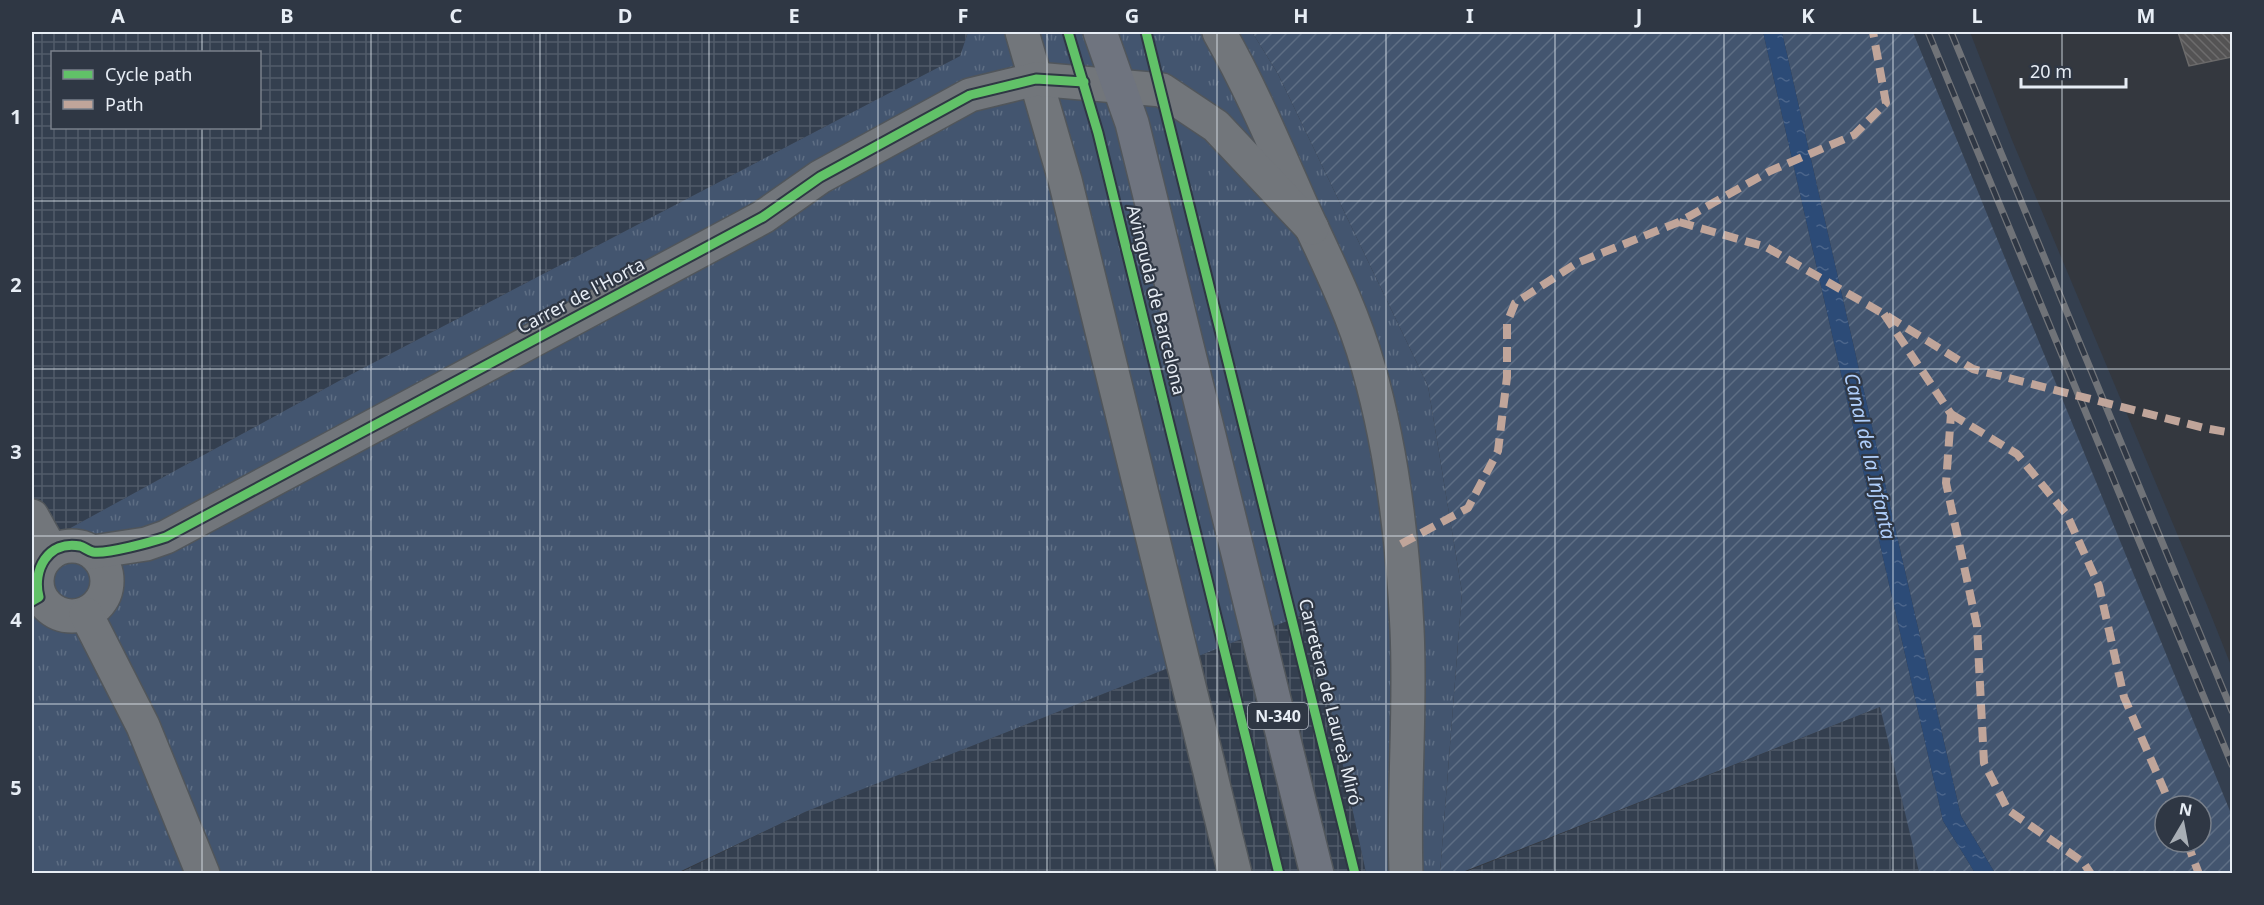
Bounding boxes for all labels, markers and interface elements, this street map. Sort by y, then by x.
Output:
text: A [111,2,125,29]
text: B [280,2,294,29]
text: C [450,2,463,29]
text: D [618,2,632,29]
text: E [788,2,800,29]
text: F [958,2,968,29]
text: G [1125,2,1139,29]
text: H [1293,2,1309,29]
text: I [1466,2,1474,29]
text: J [1634,2,1642,29]
text: K [1801,2,1815,29]
text: L [1971,2,1983,29]
text: M [2137,2,2155,29]
legend [51,51,261,129]
scale bar [2021,51,2126,89]
text: 20 m [2030,59,2072,83]
text: Cycle path [105,62,192,86]
text: Path [105,92,144,116]
text: 1 [10,103,22,130]
street label: Avinguda de Barcelona [1122,202,1192,397]
street label: Carrer de l'Horta [513,251,648,339]
text: 2 [10,271,22,298]
water label: Canal de la Infanta [1838,370,1903,542]
text: 3 [10,438,22,465]
street label: Carretera de Laureà Miró [1294,596,1368,808]
text: 4 [10,606,22,633]
road number: N-340 [1248,703,1308,729]
text: 5 [10,774,22,801]
north arrow [2153,794,2213,854]
text: N [2177,797,2194,821]

